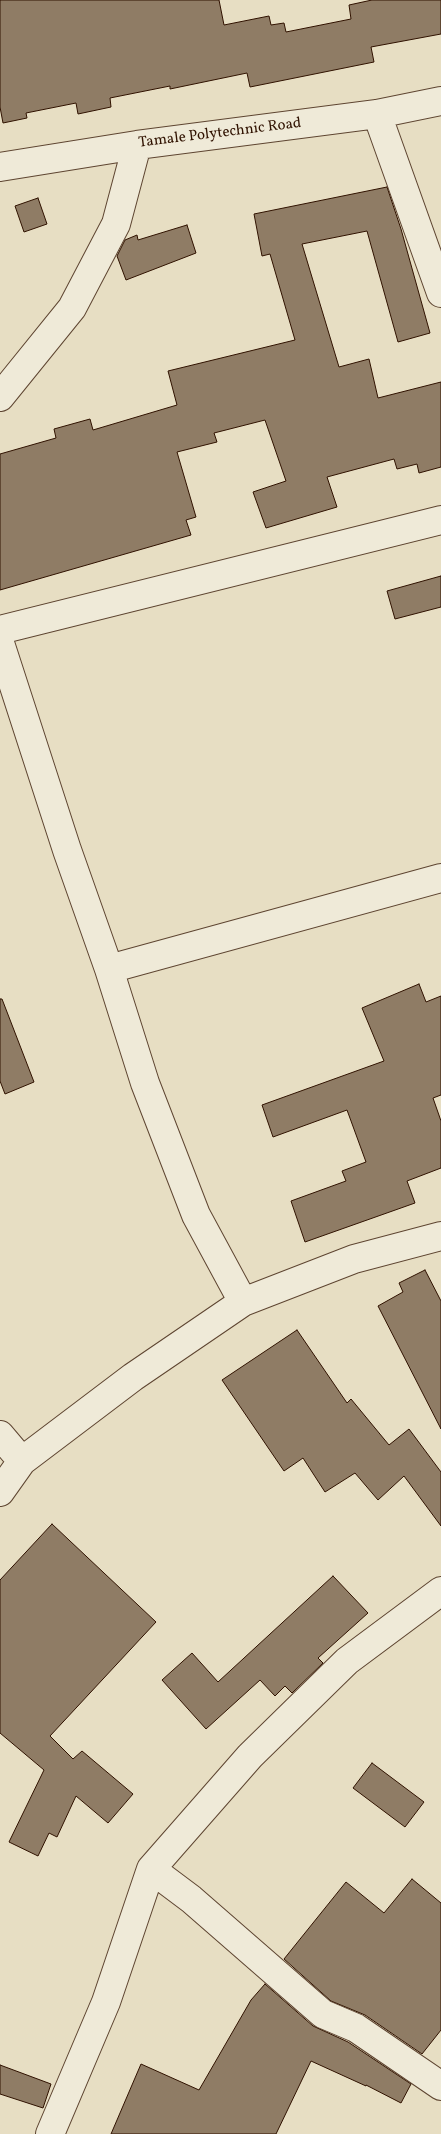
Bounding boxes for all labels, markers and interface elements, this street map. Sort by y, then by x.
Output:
street label: Tamale Polytechnic Road [137,115,303,153]

